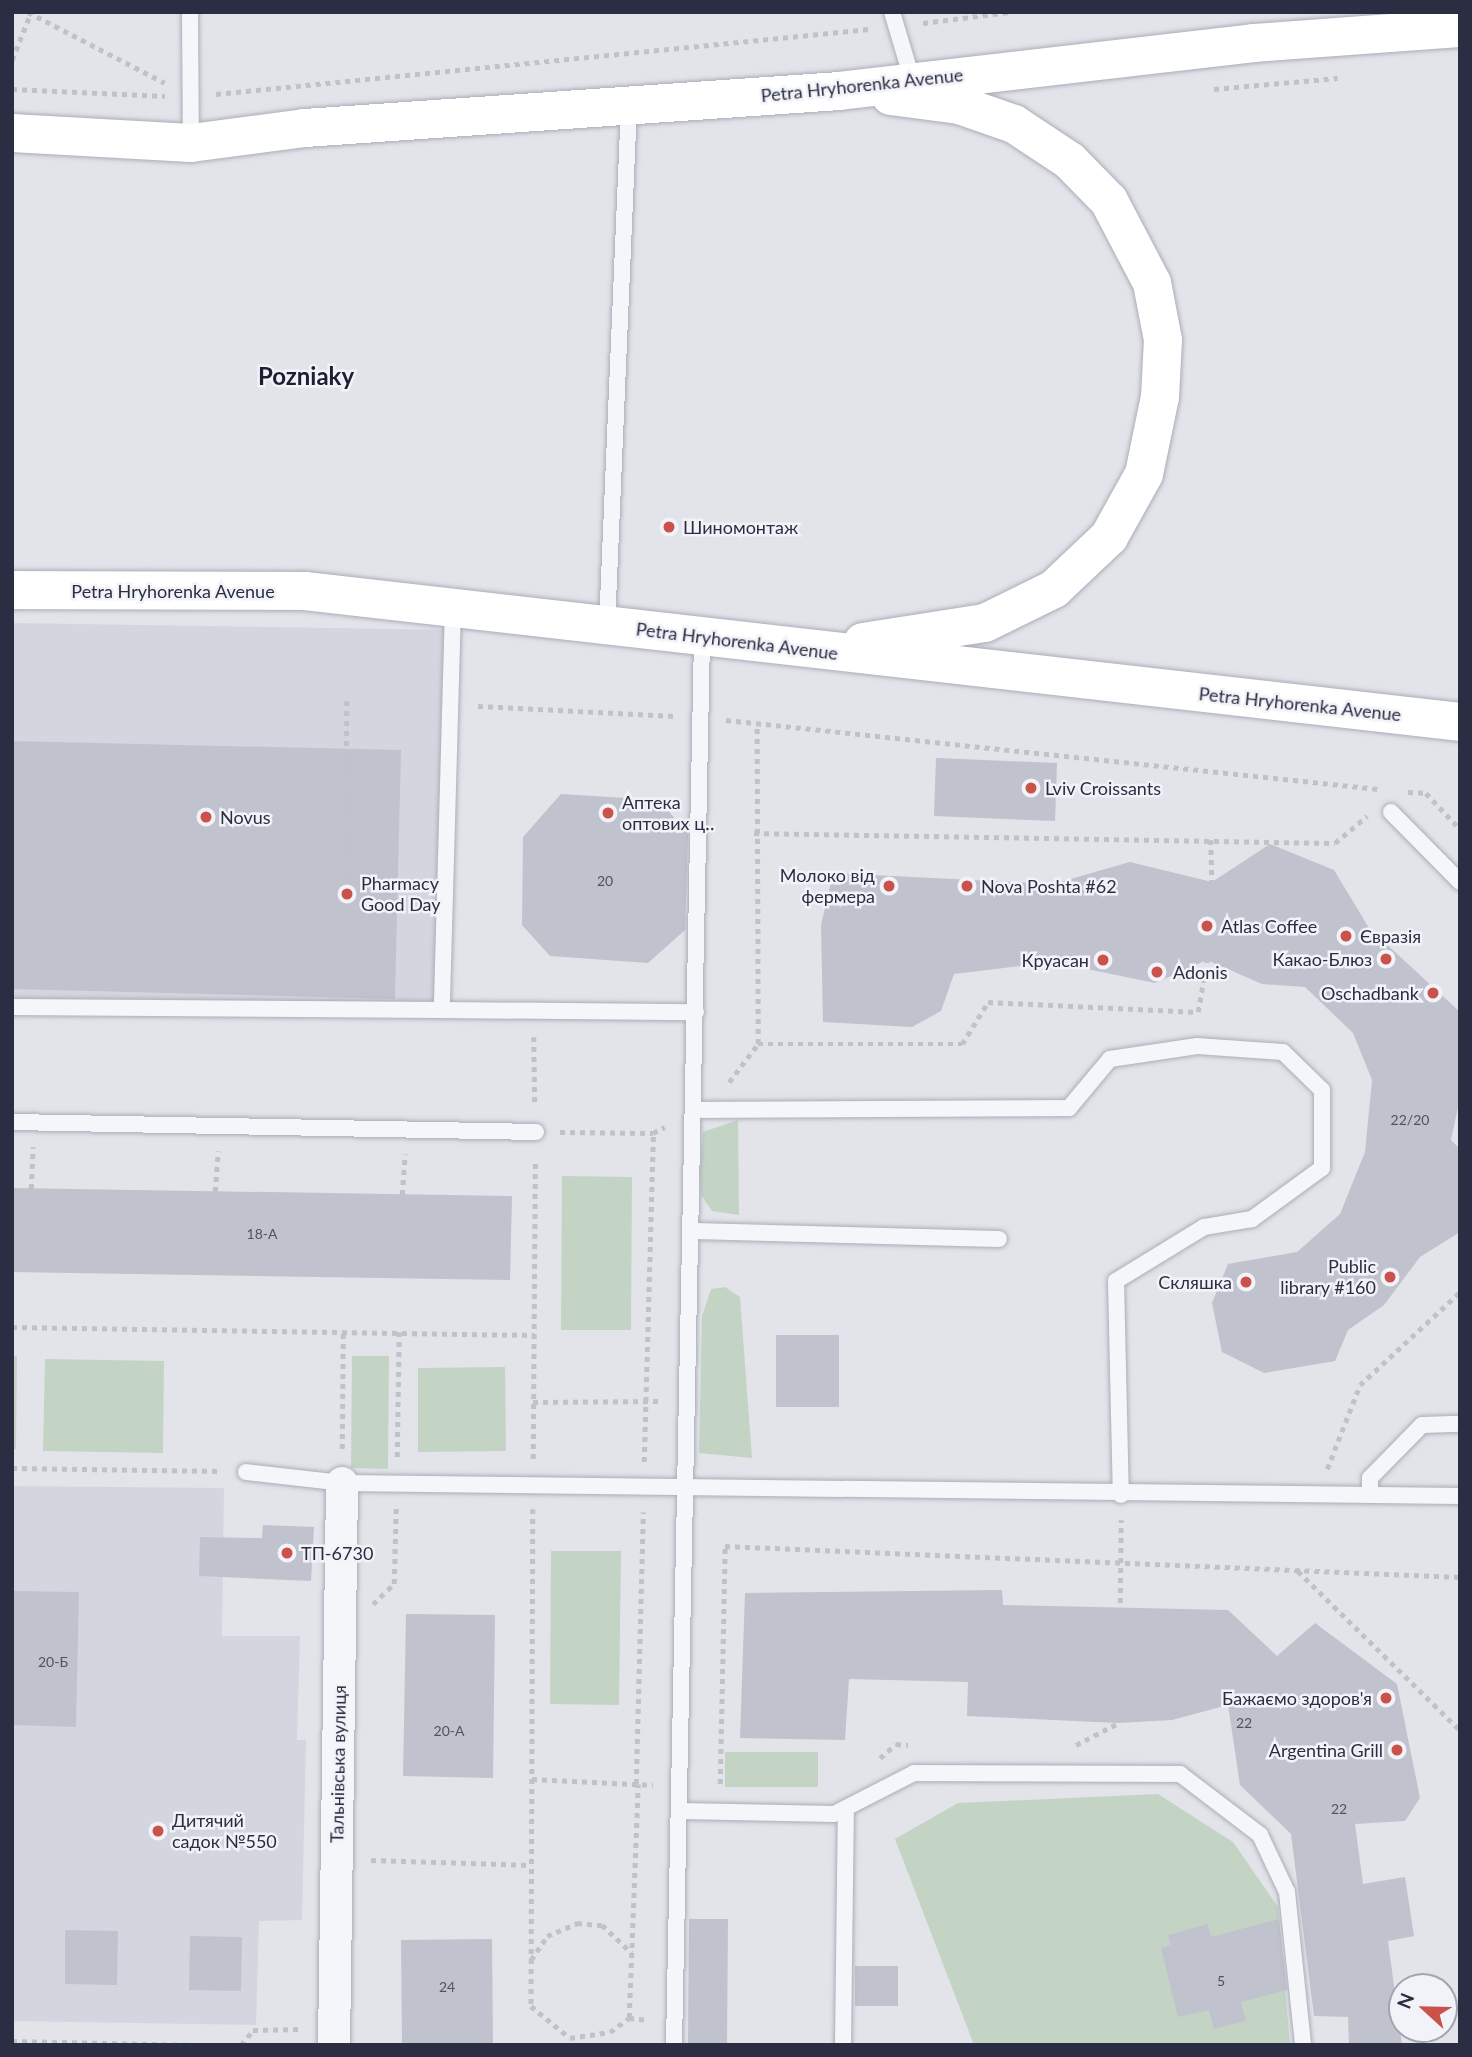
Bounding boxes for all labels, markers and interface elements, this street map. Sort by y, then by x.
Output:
street label: Petra Hryhorenka Avenue [759,64,965,106]
district label: Pozniaky [258,362,354,390]
place label: Шиномонтаж [683,516,798,538]
marker: Шиномонтаж [661,519,677,535]
street label: Petra Hryhorenka Avenue [71,580,275,602]
street label: Petra Hryhorenka Avenue [634,618,840,664]
street label: Petra Hryhorenka Avenue [1197,683,1403,725]
place label: Lviv Croissants [1045,777,1161,799]
marker: Lviv Croissants [1023,780,1039,796]
place label: Аптека оптових ц‥ [622,792,715,834]
marker: Аптека оптових ц‥ [600,805,616,821]
place label: Novus [220,806,271,828]
marker: Novus [198,809,214,825]
place label: Молоко від фермера [780,865,875,908]
place label: Pharmacy Good Day [361,873,441,916]
house number: 20 [597,873,613,889]
place label: Nova Poshta #62 [981,875,1117,897]
marker: Молоко від фермера [881,878,897,894]
marker: Nova Poshta #62 [959,878,975,894]
marker: Pharmacy Good Day [339,886,355,902]
place label: Atlas Coffee [1221,915,1317,937]
marker: Atlas Coffee [1199,918,1215,934]
place label: Євразія [1360,925,1421,947]
marker: Євразія [1338,928,1354,944]
place label: Какао-Блюз [1272,948,1372,970]
place label: Круасан [1022,949,1089,971]
marker: Какао-Блюз [1378,951,1394,967]
marker: Круасан [1095,952,1111,968]
place label: Adonis [1173,961,1227,983]
marker: Adonis [1147,962,1167,982]
place label: Oschadbank [1321,982,1419,1004]
marker: Oschadbank [1425,985,1441,1001]
house number: 22/20 [1391,1112,1429,1128]
house number: 18-А [247,1226,277,1242]
place label: Public library #160 [1280,1256,1376,1298]
marker: Public library #160 [1382,1269,1398,1285]
place label: Скляшка [1158,1271,1232,1293]
marker: Скляшка [1238,1274,1254,1290]
place label: ТП-6730 [301,1542,373,1564]
marker: ТП-6730 [279,1545,295,1561]
house number: 20-Б [38,1654,68,1670]
street label: Тальнівська вулиця [326,1685,350,1843]
place label: Бажаємо здоров'я [1222,1687,1372,1709]
marker: Бажаємо здоров'я [1378,1690,1394,1706]
house number: 22 [1236,1715,1252,1731]
house number: 20-А [434,1723,464,1739]
place label: Argentina Grill [1269,1739,1383,1761]
marker: Argentina Grill [1389,1742,1405,1758]
house number: 22 [1331,1801,1347,1817]
place label: Дитячий садок №550 [172,1810,277,1853]
marker: Дитячий садок №550 [150,1823,166,1839]
house number: 5 [1217,1973,1225,1989]
north arrow [1388,1973,1458,2043]
house number: 24 [439,1979,455,1995]
text: N [1392,1990,1418,2012]

